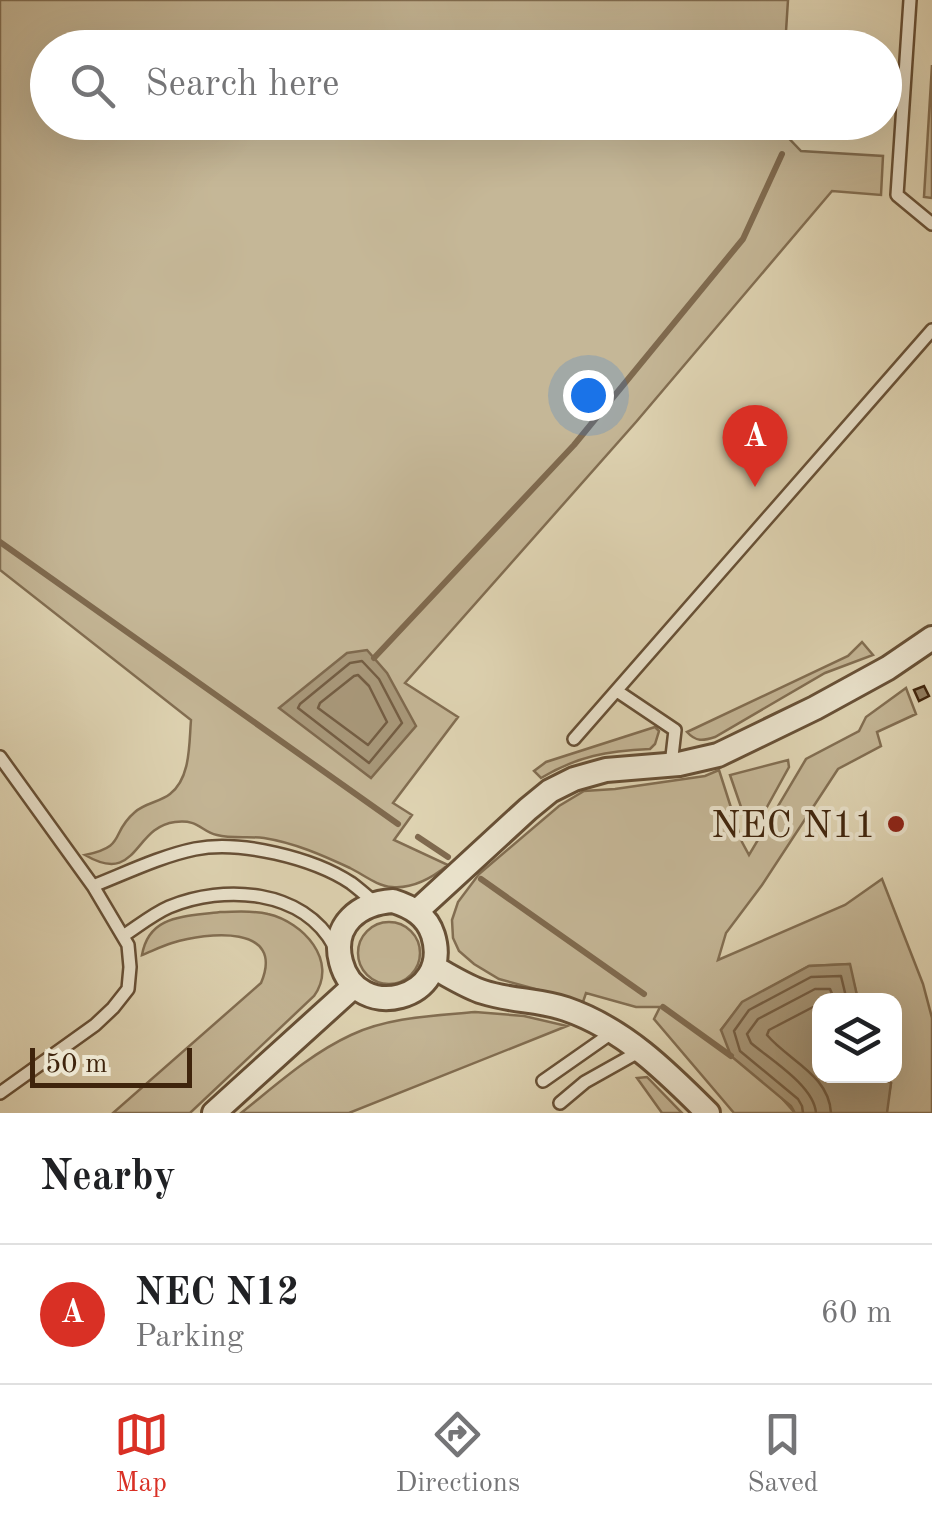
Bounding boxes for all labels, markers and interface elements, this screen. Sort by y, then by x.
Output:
search box [30,30,902,140]
icon: search [65,58,120,113]
text: Search here [145,66,340,104]
your location [563,370,614,421]
pin: A [722,404,788,487]
place label: NEC N11 [711,808,876,846]
marker: NEC N11 [885,813,907,835]
map controls [812,993,902,1083]
button: layers [812,993,902,1083]
scale bar [30,1043,192,1088]
text: 50 m [45,1051,108,1079]
text: Nearby [40,1157,176,1199]
text: NEC N12 [135,1275,299,1313]
text: A [60,1298,85,1330]
text: 60 m [821,1298,892,1330]
text: Parking [135,1322,244,1354]
tab: Map [114,1407,169,1502]
tab: Directions [396,1407,520,1502]
tab: Saved [747,1407,818,1502]

